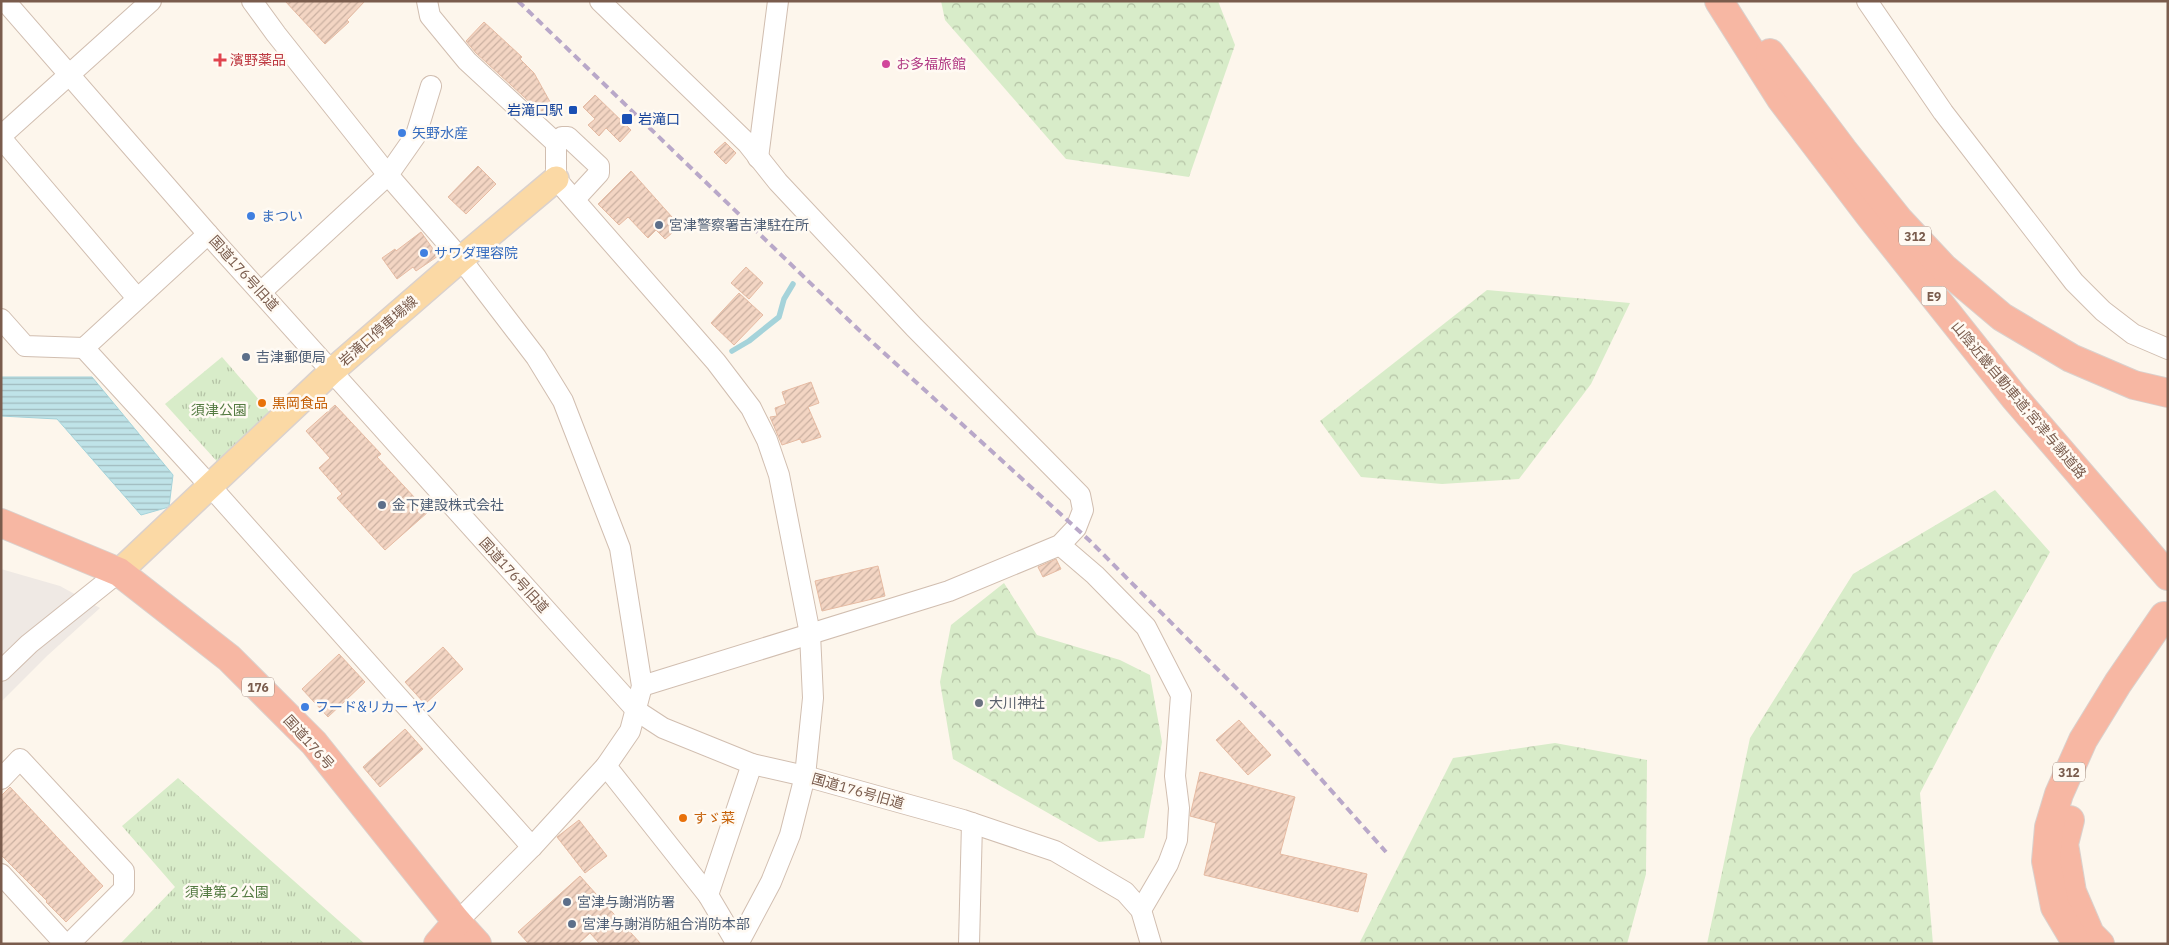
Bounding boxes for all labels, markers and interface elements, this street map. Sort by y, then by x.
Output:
place label: 濱野薬品 [230,51,286,69]
marker: 濱野薬品 [214,54,226,66]
place label: お多福旅館 [896,55,966,73]
marker: お多福旅館 [880,58,892,70]
place label: 岩滝口駅 [507,101,563,119]
marker: 岩滝口駅 [567,104,579,116]
place label: 岩滝口 [638,110,680,128]
marker: 岩滝口 [620,112,634,126]
place label: 矢野水産 [412,124,468,142]
marker: 矢野水産 [396,127,408,139]
place label: まつい [261,207,303,225]
marker: まつい [245,210,257,222]
place label: 宮津警察署吉津駐在所 [669,216,809,234]
marker: 宮津警察署吉津駐在所 [653,219,665,231]
road number: 312 [1899,227,1931,246]
street label: 国道176号旧道 [205,232,283,314]
place label: サワダ理容院 [434,244,518,262]
marker: サワダ理容院 [418,247,430,259]
road number: E9 [1922,286,1946,306]
street label: 岩滝口停車場線 [335,292,421,370]
street label: 山陰近畿自動車道;宮津与謝道路 [1948,318,2090,482]
place label: 吉津郵便局 [256,348,326,366]
marker: 吉津郵便局 [240,351,252,363]
place label: 黒岡食品 [272,394,328,412]
marker: 黒岡食品 [256,397,268,409]
park label: 須津公園 [191,401,247,419]
place label: 金下建設株式会社 [392,496,504,514]
marker: 金下建設株式会社 [376,499,388,511]
street label: 国道176号旧道 [475,534,553,616]
road number: 176 [242,678,274,696]
place label: 大川神社 [989,694,1045,712]
marker: 大川神社 [973,697,985,709]
place label: フード&リカー ヤノ [315,698,439,716]
marker: フード&リカー ヤノ [299,701,311,713]
street label: 国道176号 [280,711,338,773]
road number: 312 [2053,762,2085,782]
street label: 国道176号旧道 [810,769,906,813]
place label: すゞ菜 [693,809,735,827]
marker: すゞ菜 [677,812,689,824]
park label: 須津第２公園 [185,883,269,901]
place label: 宮津与謝消防署 [577,893,675,911]
marker: 宮津与謝消防署 [561,896,573,908]
place label: 宮津与謝消防組合消防本部 [582,915,750,933]
marker: 宮津与謝消防組合消防本部 [566,918,578,930]

